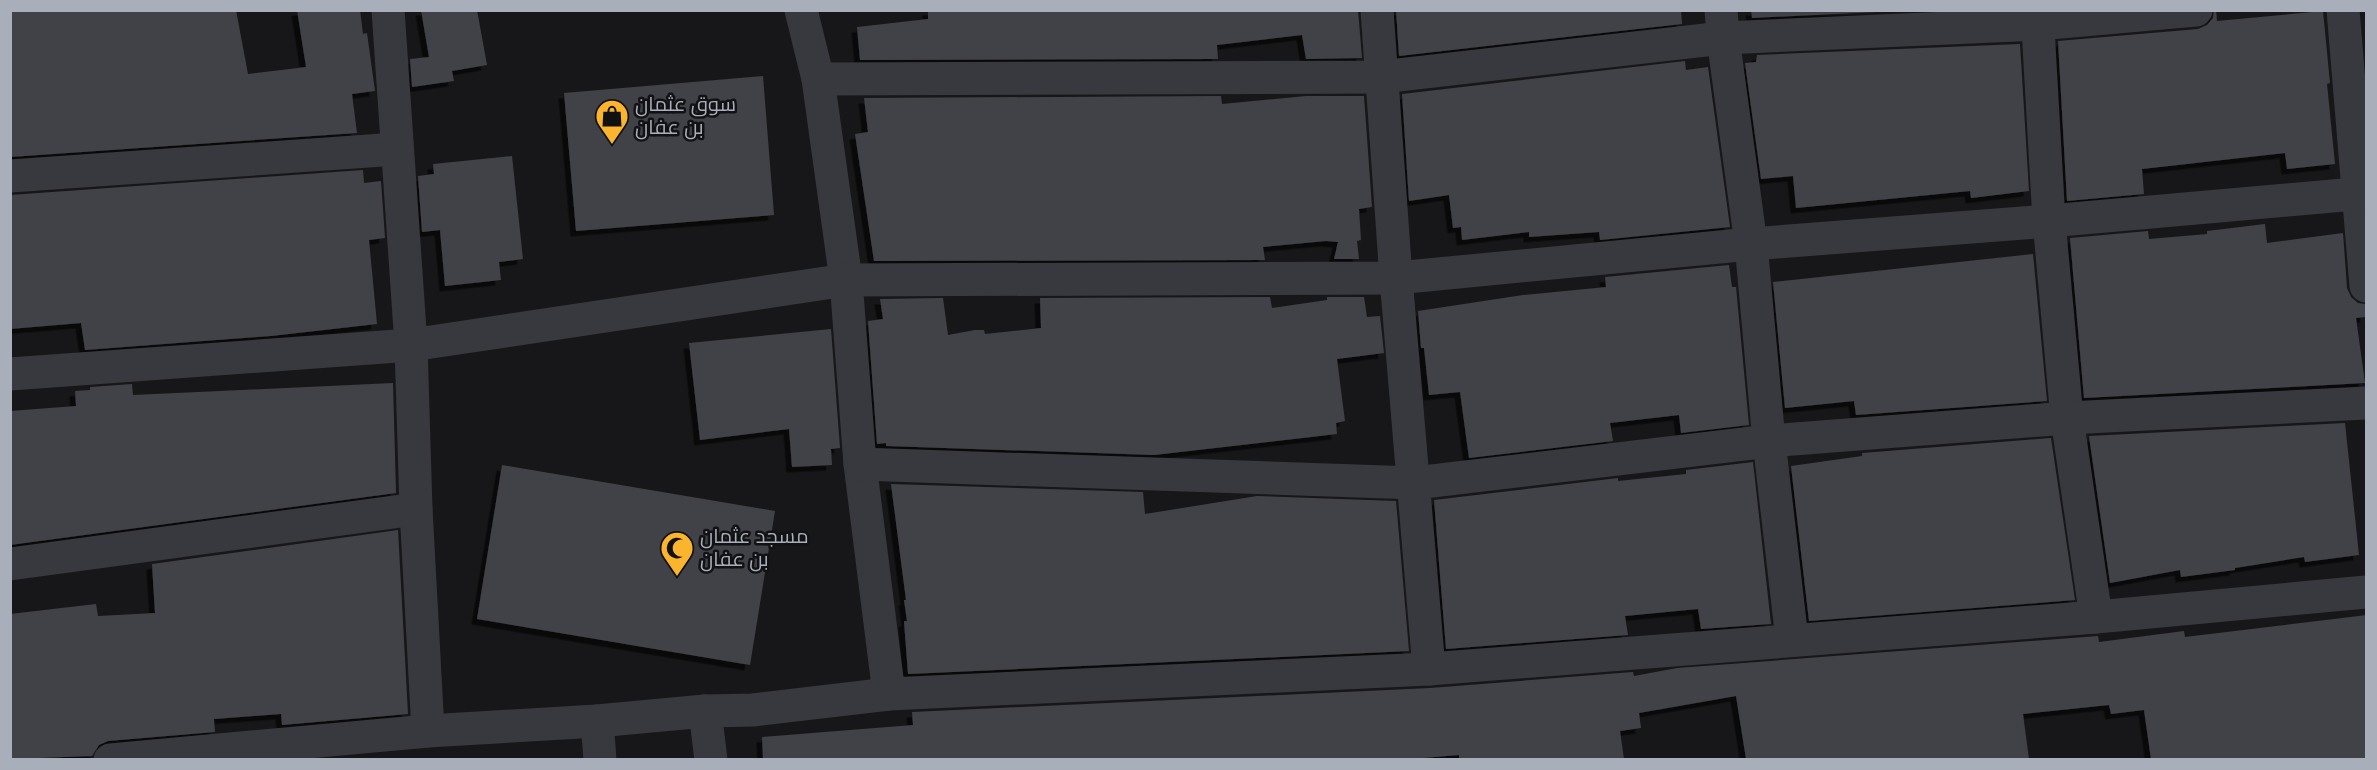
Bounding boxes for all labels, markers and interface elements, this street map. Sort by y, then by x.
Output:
place label: سوق عثمان بن عفان [635,91,736,140]
shop icon: سوق عثمان بن عفان [594,98,630,145]
place label: مسجد عثمان بن عفان [700,523,809,572]
mosque icon: مسجد عثمان بن عفان [659,530,695,577]

